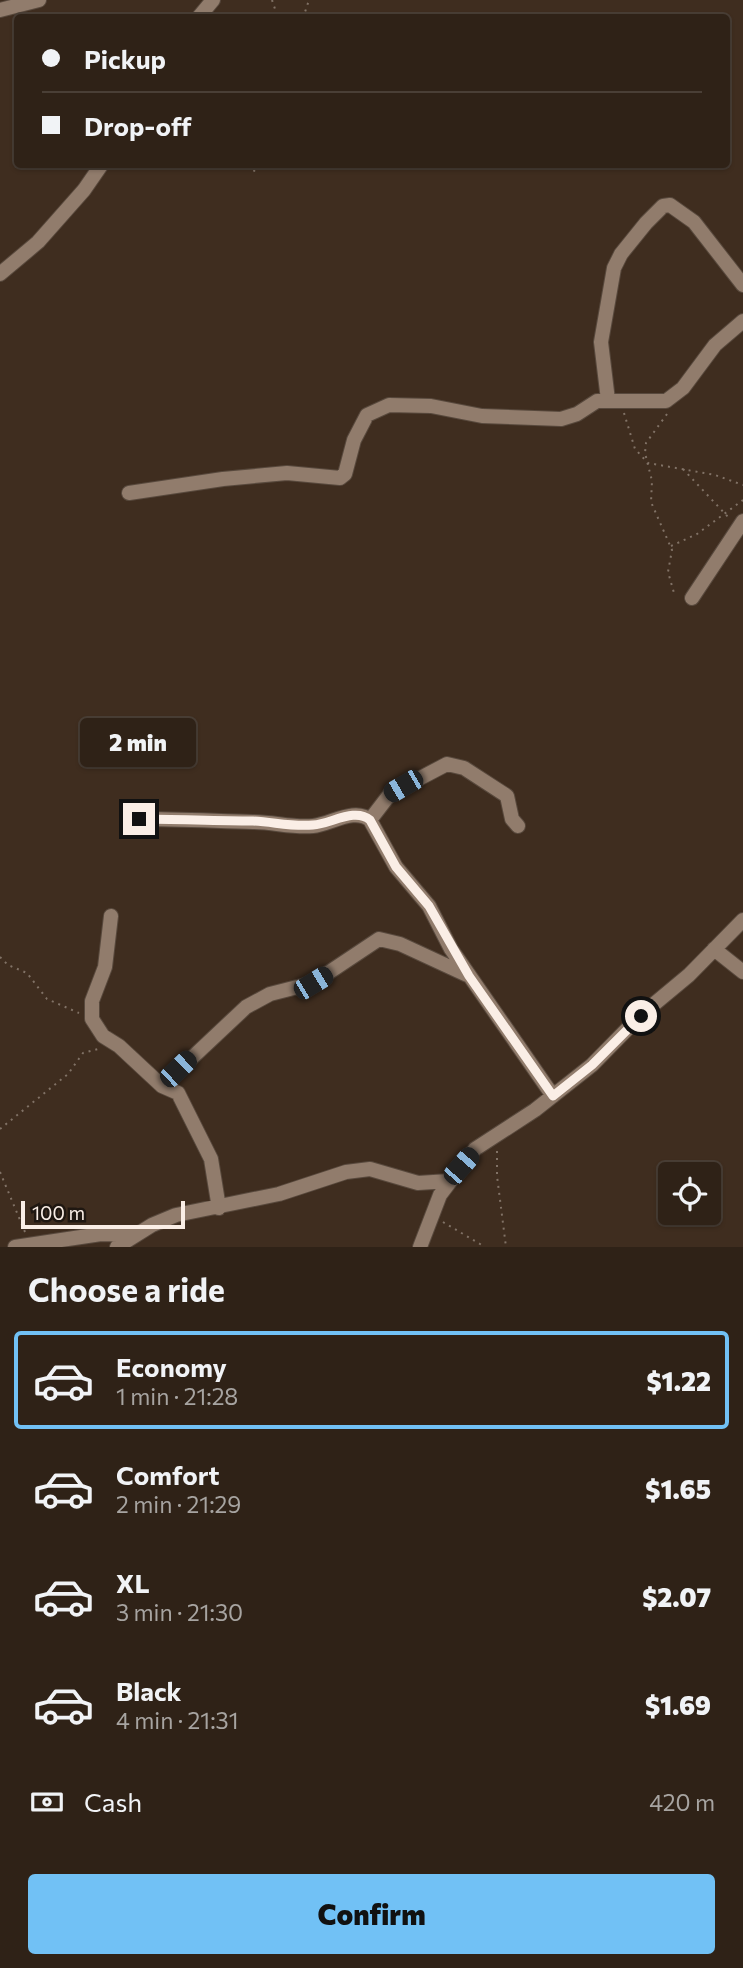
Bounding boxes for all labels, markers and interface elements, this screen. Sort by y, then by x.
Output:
text: Pickup [84,43,166,74]
text: Drop-off [84,110,191,141]
callout: 2 min [81,718,197,766]
text: 2 min [109,728,167,756]
car [380,766,427,806]
route end [123,803,155,835]
car [290,963,337,1003]
route start [625,1000,657,1032]
car [156,1047,201,1091]
car [440,1143,483,1189]
map controls [658,1162,721,1225]
button: locate [658,1162,721,1225]
scale bar [21,1198,186,1230]
text: 100 m [32,1201,85,1224]
text: Choose a ride [28,1269,225,1309]
icon: car [32,1349,95,1412]
text: Economy [116,1351,227,1382]
text: $1.22 [646,1365,711,1396]
text: 1 min · 21:28 [116,1382,238,1410]
icon: car [32,1457,95,1520]
text: Comfort [116,1459,219,1490]
text: $1.65 [645,1473,711,1504]
text: 2 min · 21:29 [116,1490,241,1518]
icon: car [32,1565,95,1628]
text: XL [116,1567,150,1598]
text: $2.07 [642,1581,711,1612]
text: 3 min · 21:30 [116,1598,243,1626]
icon: car [32,1673,95,1736]
text: Black [116,1675,182,1706]
text: $1.69 [645,1689,711,1720]
text: 4 min · 21:31 [116,1706,239,1734]
icon: cash [28,1783,66,1821]
text: Cash [84,1786,142,1817]
text: 420 m [649,1788,715,1816]
button: Confirm [28,1874,715,1954]

